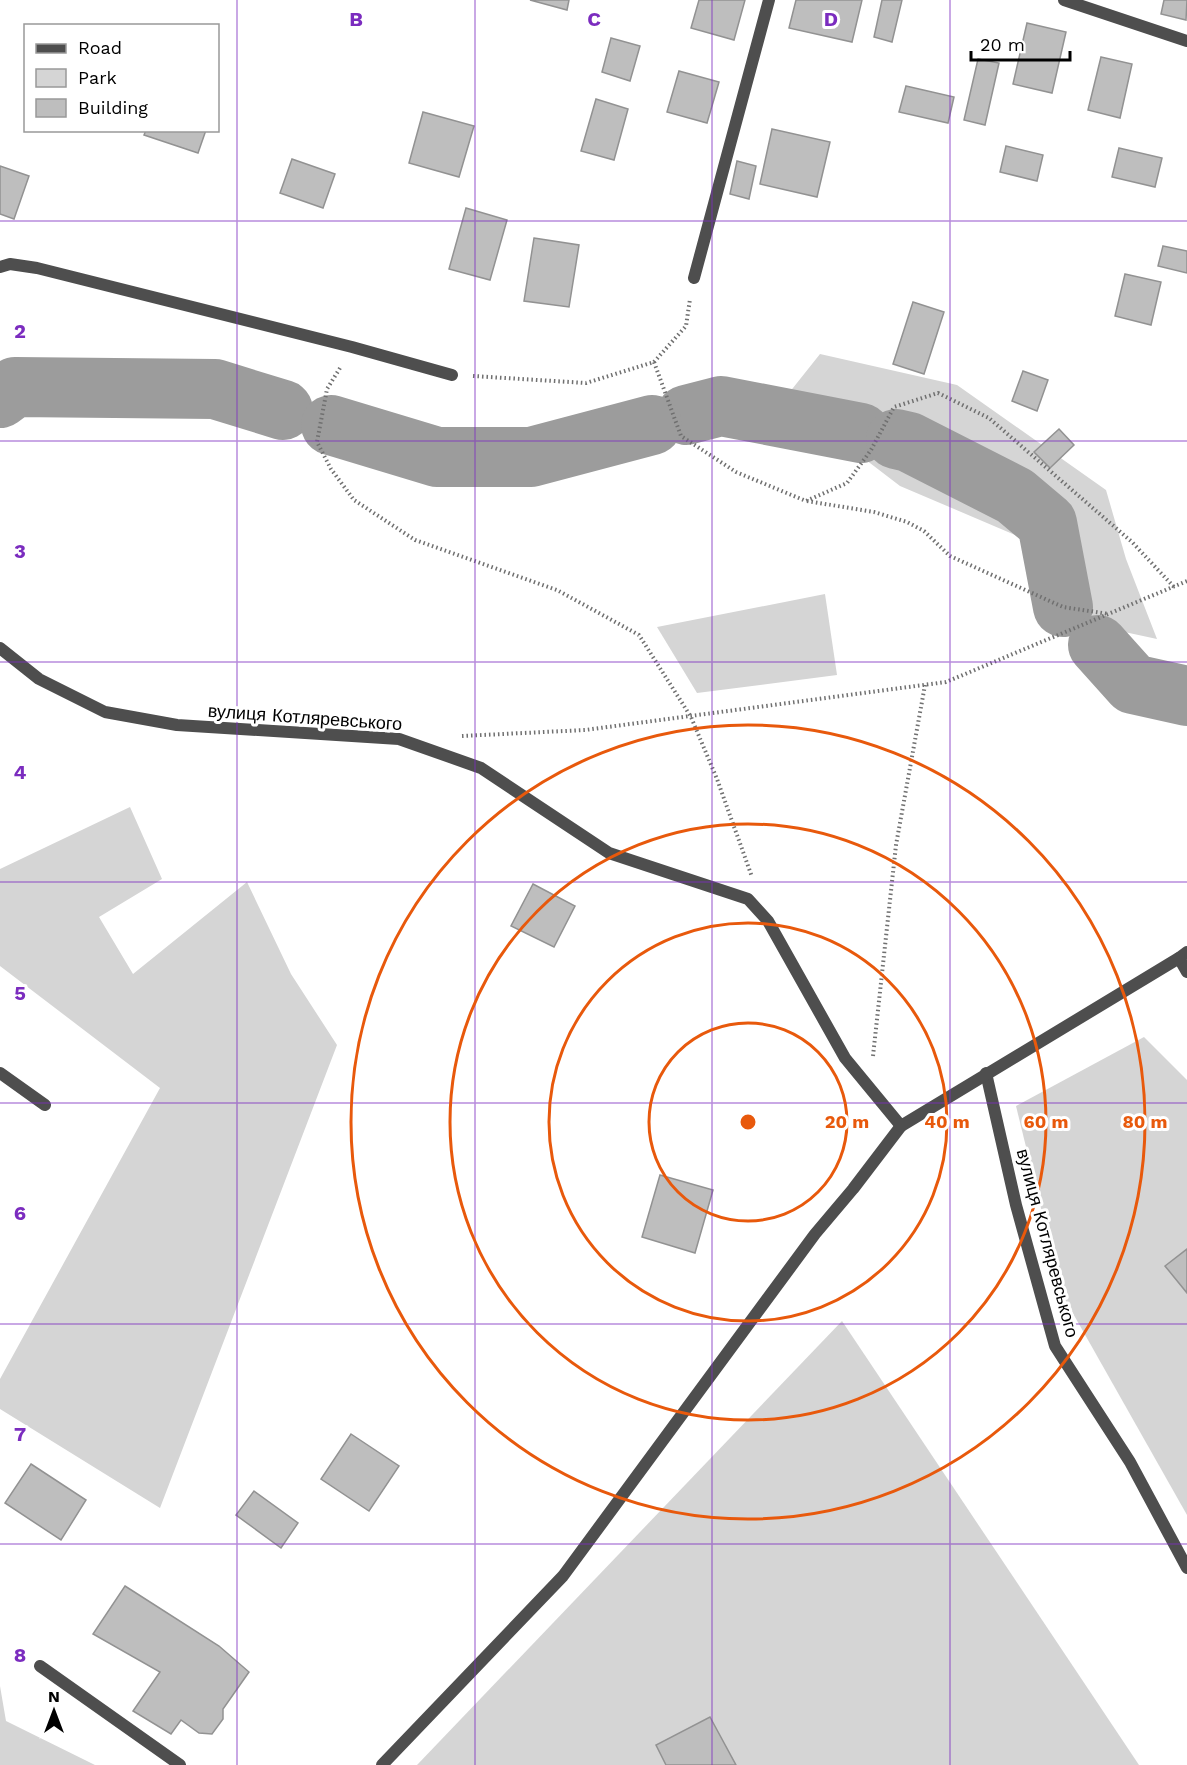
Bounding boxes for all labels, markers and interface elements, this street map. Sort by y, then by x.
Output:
text: B [349,7,363,31]
text: C [587,7,601,31]
text: D [824,7,838,31]
legend [24,24,219,132]
scale bar [971,24,1070,62]
text: 20 m [980,34,1025,55]
text: Road [78,37,122,58]
text: Park [78,67,117,88]
text: Building [78,97,148,118]
text: 2 [14,319,26,343]
text: 3 [14,539,26,563]
street label: вулиця Котляревського [207,700,403,734]
text: 4 [14,760,27,784]
text: 5 [14,981,26,1005]
text: 20 m [825,1111,869,1132]
text: 40 m [924,1111,970,1132]
text: 60 m [1024,1111,1068,1132]
text: 80 m [1123,1111,1167,1132]
centre of rings [738,1112,758,1132]
street label: вулиця Котляревського [1013,1146,1083,1340]
text: 6 [14,1201,26,1225]
text: 7 [14,1422,26,1446]
text: 8 [14,1643,26,1667]
north arrow [24,1681,84,1741]
text: N [48,1687,60,1706]

